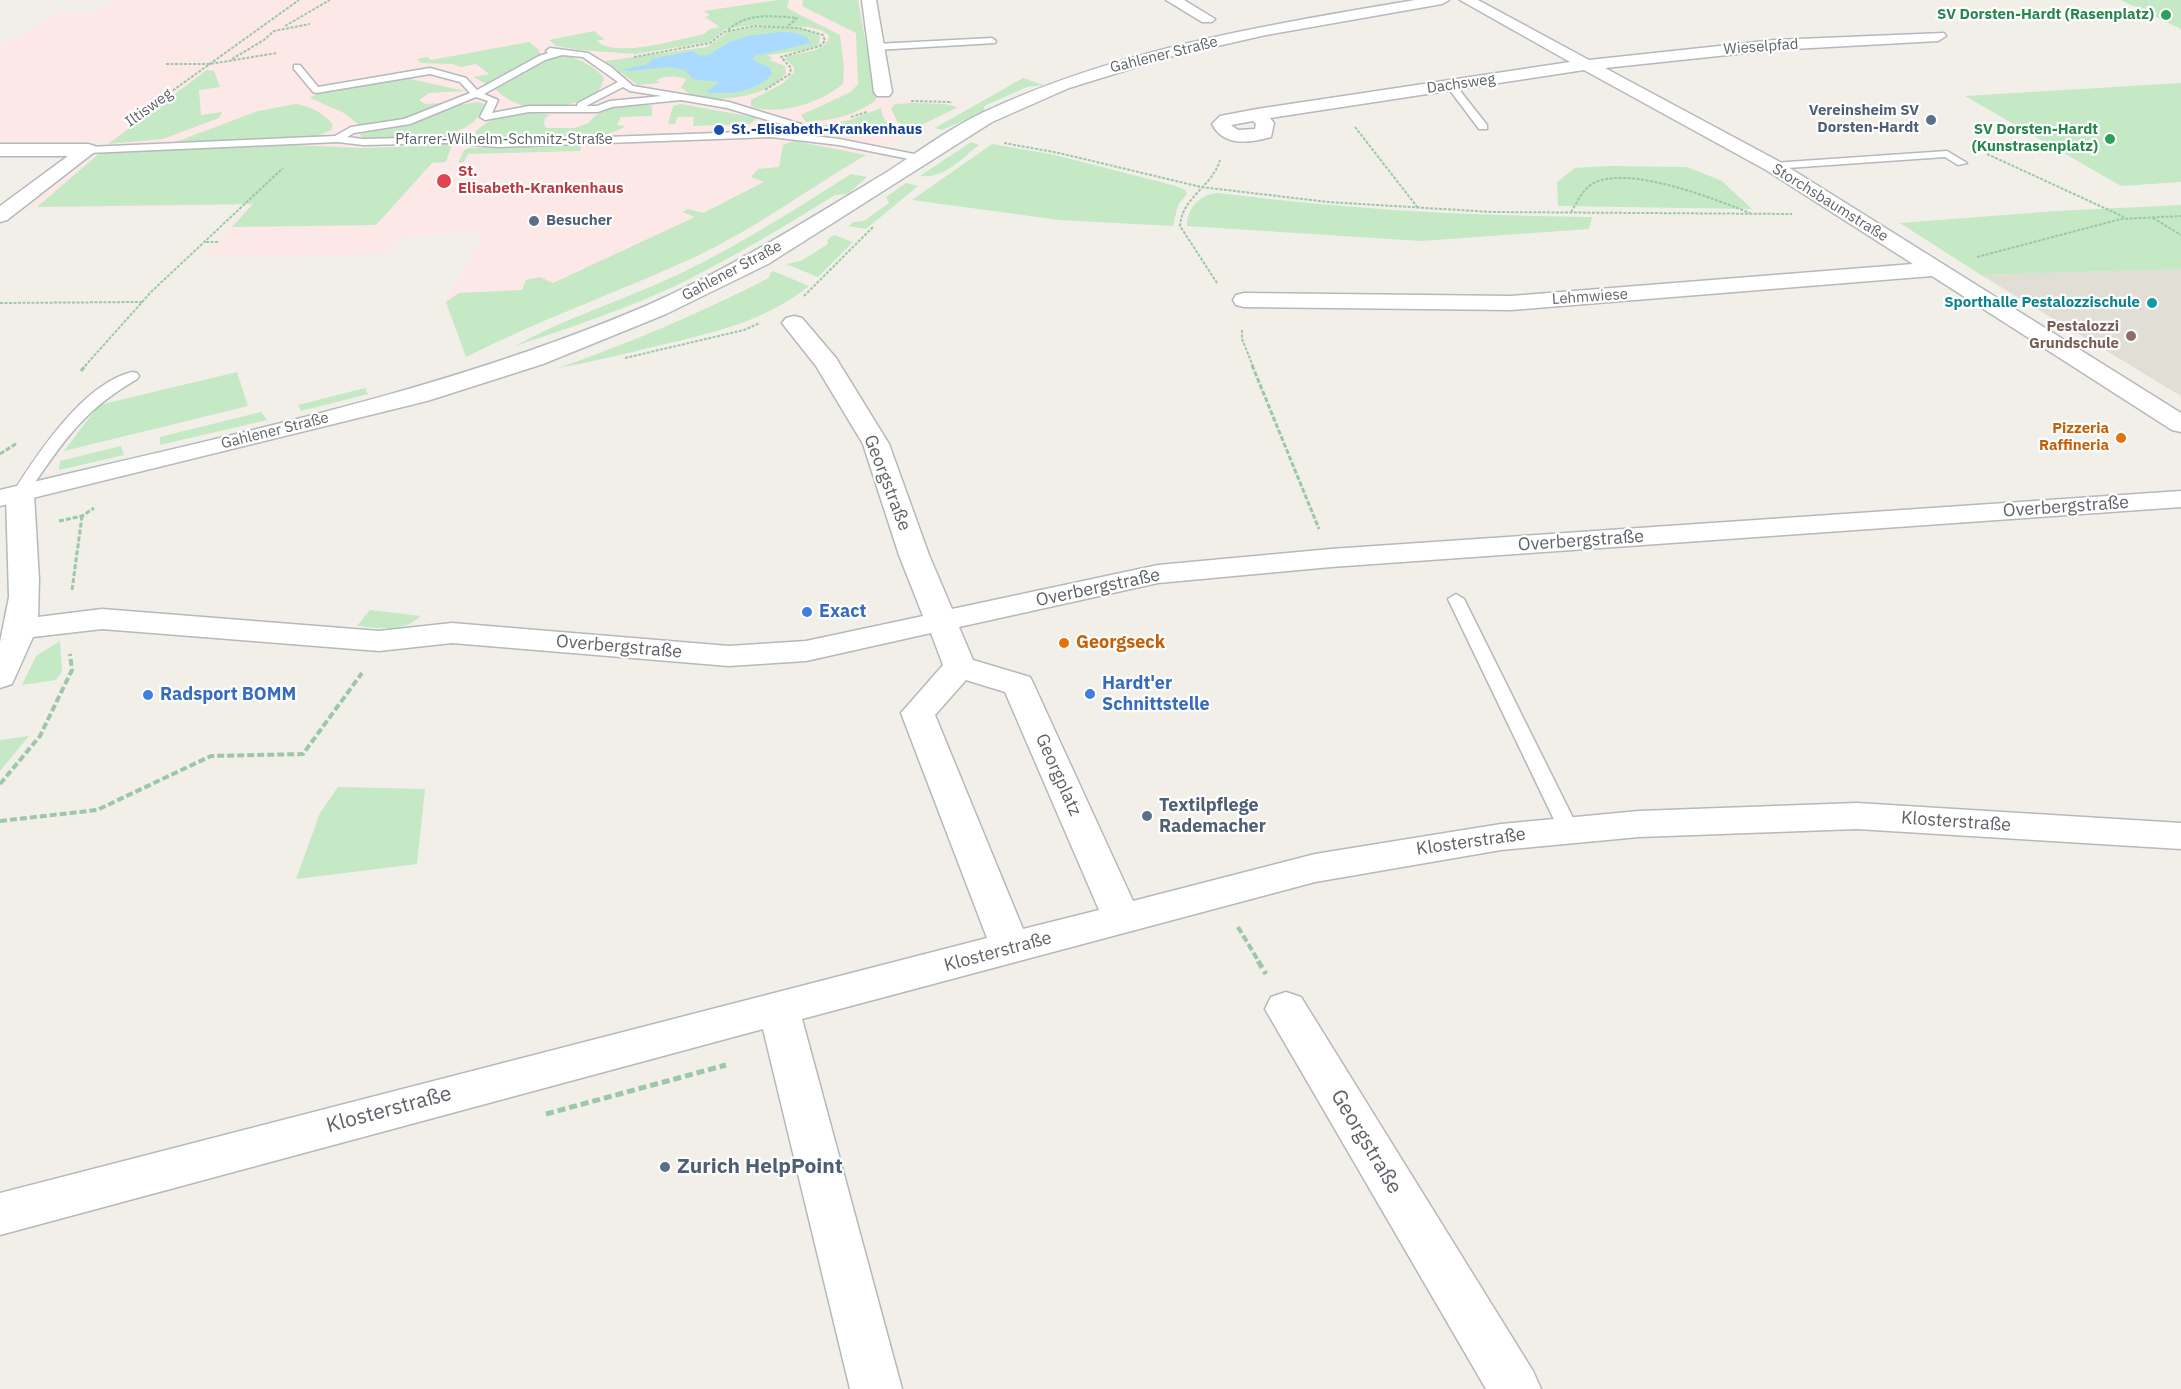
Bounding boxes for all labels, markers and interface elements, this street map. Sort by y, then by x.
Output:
place label: SV Dorsten-Hardt (Rasenplatz) [1937,6,2154,24]
marker: SV Dorsten-Hardt (Rasenplatz) [2159,8,2173,22]
street label: Gahlener Straße [1108,33,1220,77]
street label: Wieselpfad [1723,35,1799,59]
street label: Dachsweg [1426,70,1496,98]
street label: Iltisweg [122,85,176,131]
place label: Vereinsheim SV Dorsten-Hardt [1809,102,1919,137]
marker: Vereinsheim SV Dorsten-Hardt [1924,113,1938,127]
place label: St.-Elisabeth-Krankenhaus [731,121,922,139]
place label: SV Dorsten-Hardt (Kunstrasenplatz) [1972,121,2098,156]
marker: St.-Elisabeth-Krankenhaus [712,123,726,137]
street label: Pfarrer-Wilhelm-Schmitz-Straße [395,131,613,149]
marker: SV Dorsten-Hardt (Kunstrasenplatz) [2103,132,2117,146]
street label: Storchsbaumstraße [1769,160,1891,246]
place label: St. Elisabeth-Krankenhaus [458,163,624,198]
marker: St. Elisabeth-Krankenhaus [435,172,453,190]
place label: Besucher [546,212,612,230]
marker: Besucher [527,214,541,228]
street label: Gahlener Straße [679,237,785,305]
street label: Lehmwiese [1551,285,1629,309]
place label: Sporthalle Pestalozzischule [1944,294,2140,312]
marker: Sporthalle Pestalozzischule [2145,296,2159,310]
place label: Pestalozzi Grundschule [2029,318,2119,353]
marker: Pestalozzi Grundschule [2124,329,2138,343]
street label: Gahlener Straße [219,409,331,453]
place label: Pizzeria Raffineria [2039,420,2109,455]
marker: Pizzeria Raffineria [2114,431,2128,445]
street label: Georgstraße [859,432,915,534]
street label: Overbergstraße [2002,492,2130,522]
street label: Overbergstraße [1517,526,1645,556]
street label: Overbergstraße [1034,564,1162,612]
place label: Exact [819,601,866,623]
marker: Exact [800,605,814,619]
street label: Overbergstraße [555,631,683,663]
place label: Georgseck [1076,632,1165,654]
marker: Georgseck [1057,636,1071,650]
place label: Hardt'er Schnittstelle [1102,673,1210,716]
place label: Radsport BOMM [160,684,296,706]
marker: Hardt'er Schnittstelle [1083,687,1097,701]
marker: Radsport BOMM [141,688,155,702]
street label: Georgplatz [1030,731,1086,819]
place label: Textilpflege Rademacher [1159,795,1266,838]
street label: Klosterstraße [1900,807,2012,837]
marker: Textilpflege Rademacher [1140,809,1154,823]
street label: Klosterstraße [1415,824,1527,860]
street label: Klosterstraße [942,927,1054,977]
street label: Klosterstraße [324,1081,454,1139]
street label: Georgstraße [1325,1085,1407,1199]
place label: Zurich HelpPoint [677,1154,843,1180]
marker: Zurich HelpPoint [658,1160,672,1174]

